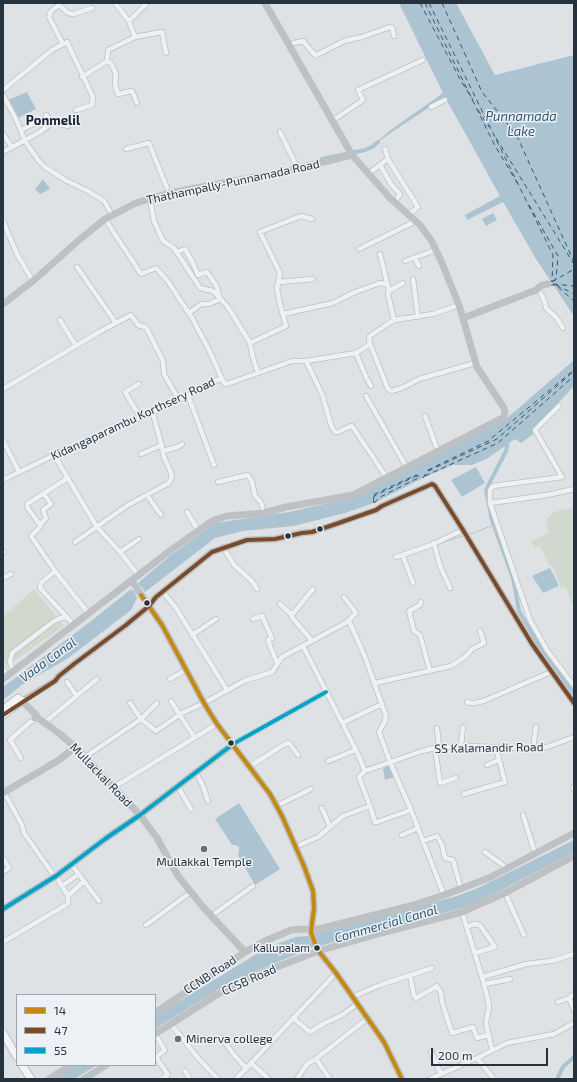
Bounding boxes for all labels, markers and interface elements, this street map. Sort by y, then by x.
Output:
water label: Punnamada Lake [485,109,557,140]
district label: Ponmelil [26,113,80,129]
street label: Thathampally-Punnamada Road [145,157,321,207]
street label: Kidangaparambu Korthsery Road [49,375,217,463]
unlabelled marker [315,524,325,534]
unlabelled marker [283,531,293,541]
unlabelled marker [142,598,152,608]
water label: Vada Canal [17,634,79,686]
unlabelled marker [226,738,236,748]
street label: Mullackal Road [67,740,135,810]
street label: SS Kalamandir Road [434,740,544,756]
marker: Mullakkal Temple [199,844,209,854]
place label: Mullakkal Temple [156,855,252,869]
water label: Commercial Canal [333,902,439,946]
place label: Kallupalam [253,941,310,955]
marker: Kallupalam [312,943,322,953]
street label: CCNB Road [181,953,239,997]
street label: CCSB Road [220,962,278,998]
legend [16,994,156,1066]
text: 14 [54,1003,66,1017]
text: 47 [54,1023,68,1037]
place label: Minerva college [186,1032,273,1046]
marker: Minerva college [173,1034,183,1044]
scale bar [433,1040,550,1066]
text: 55 [54,1043,67,1057]
text: 200 m [438,1048,472,1062]

